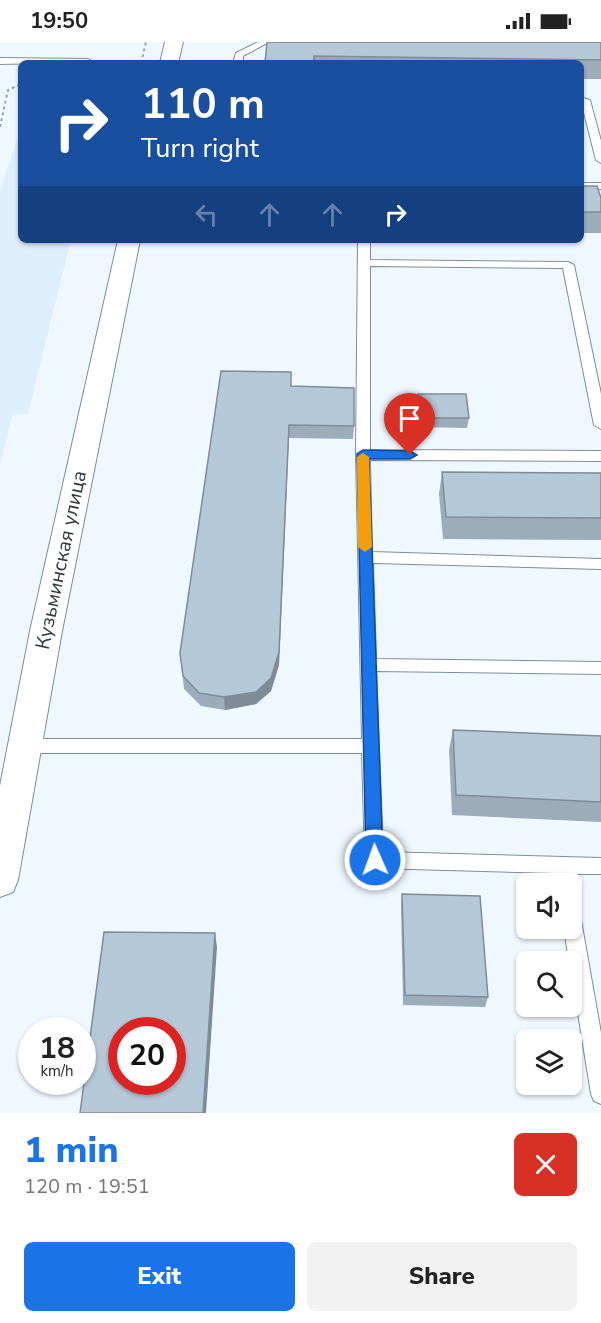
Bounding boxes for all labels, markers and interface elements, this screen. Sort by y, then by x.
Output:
text: 19:50 [30,6,88,36]
text: 110 m [141,76,265,133]
icon: right [42,84,120,162]
text: Turn right [141,130,259,167]
icon: left [190,198,223,231]
icon: ahead [253,198,286,231]
icon: ahead [316,198,349,231]
icon: right [379,198,412,231]
pin [384,393,435,455]
icon: arrive [393,402,426,435]
street label: Кузьминская улица [29,468,93,652]
position arrow [343,828,407,892]
map controls [516,873,582,1095]
button: sound [516,873,582,939]
button: search [516,951,582,1017]
speed limit sign: 20 [108,1017,186,1095]
text: 18 [39,1028,75,1069]
button: layers [516,1029,582,1095]
text: km/h [40,1061,74,1081]
text: 1 min [24,1126,119,1175]
button: close [514,1133,577,1196]
text: 120 m · 19:51 [24,1173,150,1200]
button: Exit [24,1242,295,1311]
button: Share [307,1242,577,1311]

